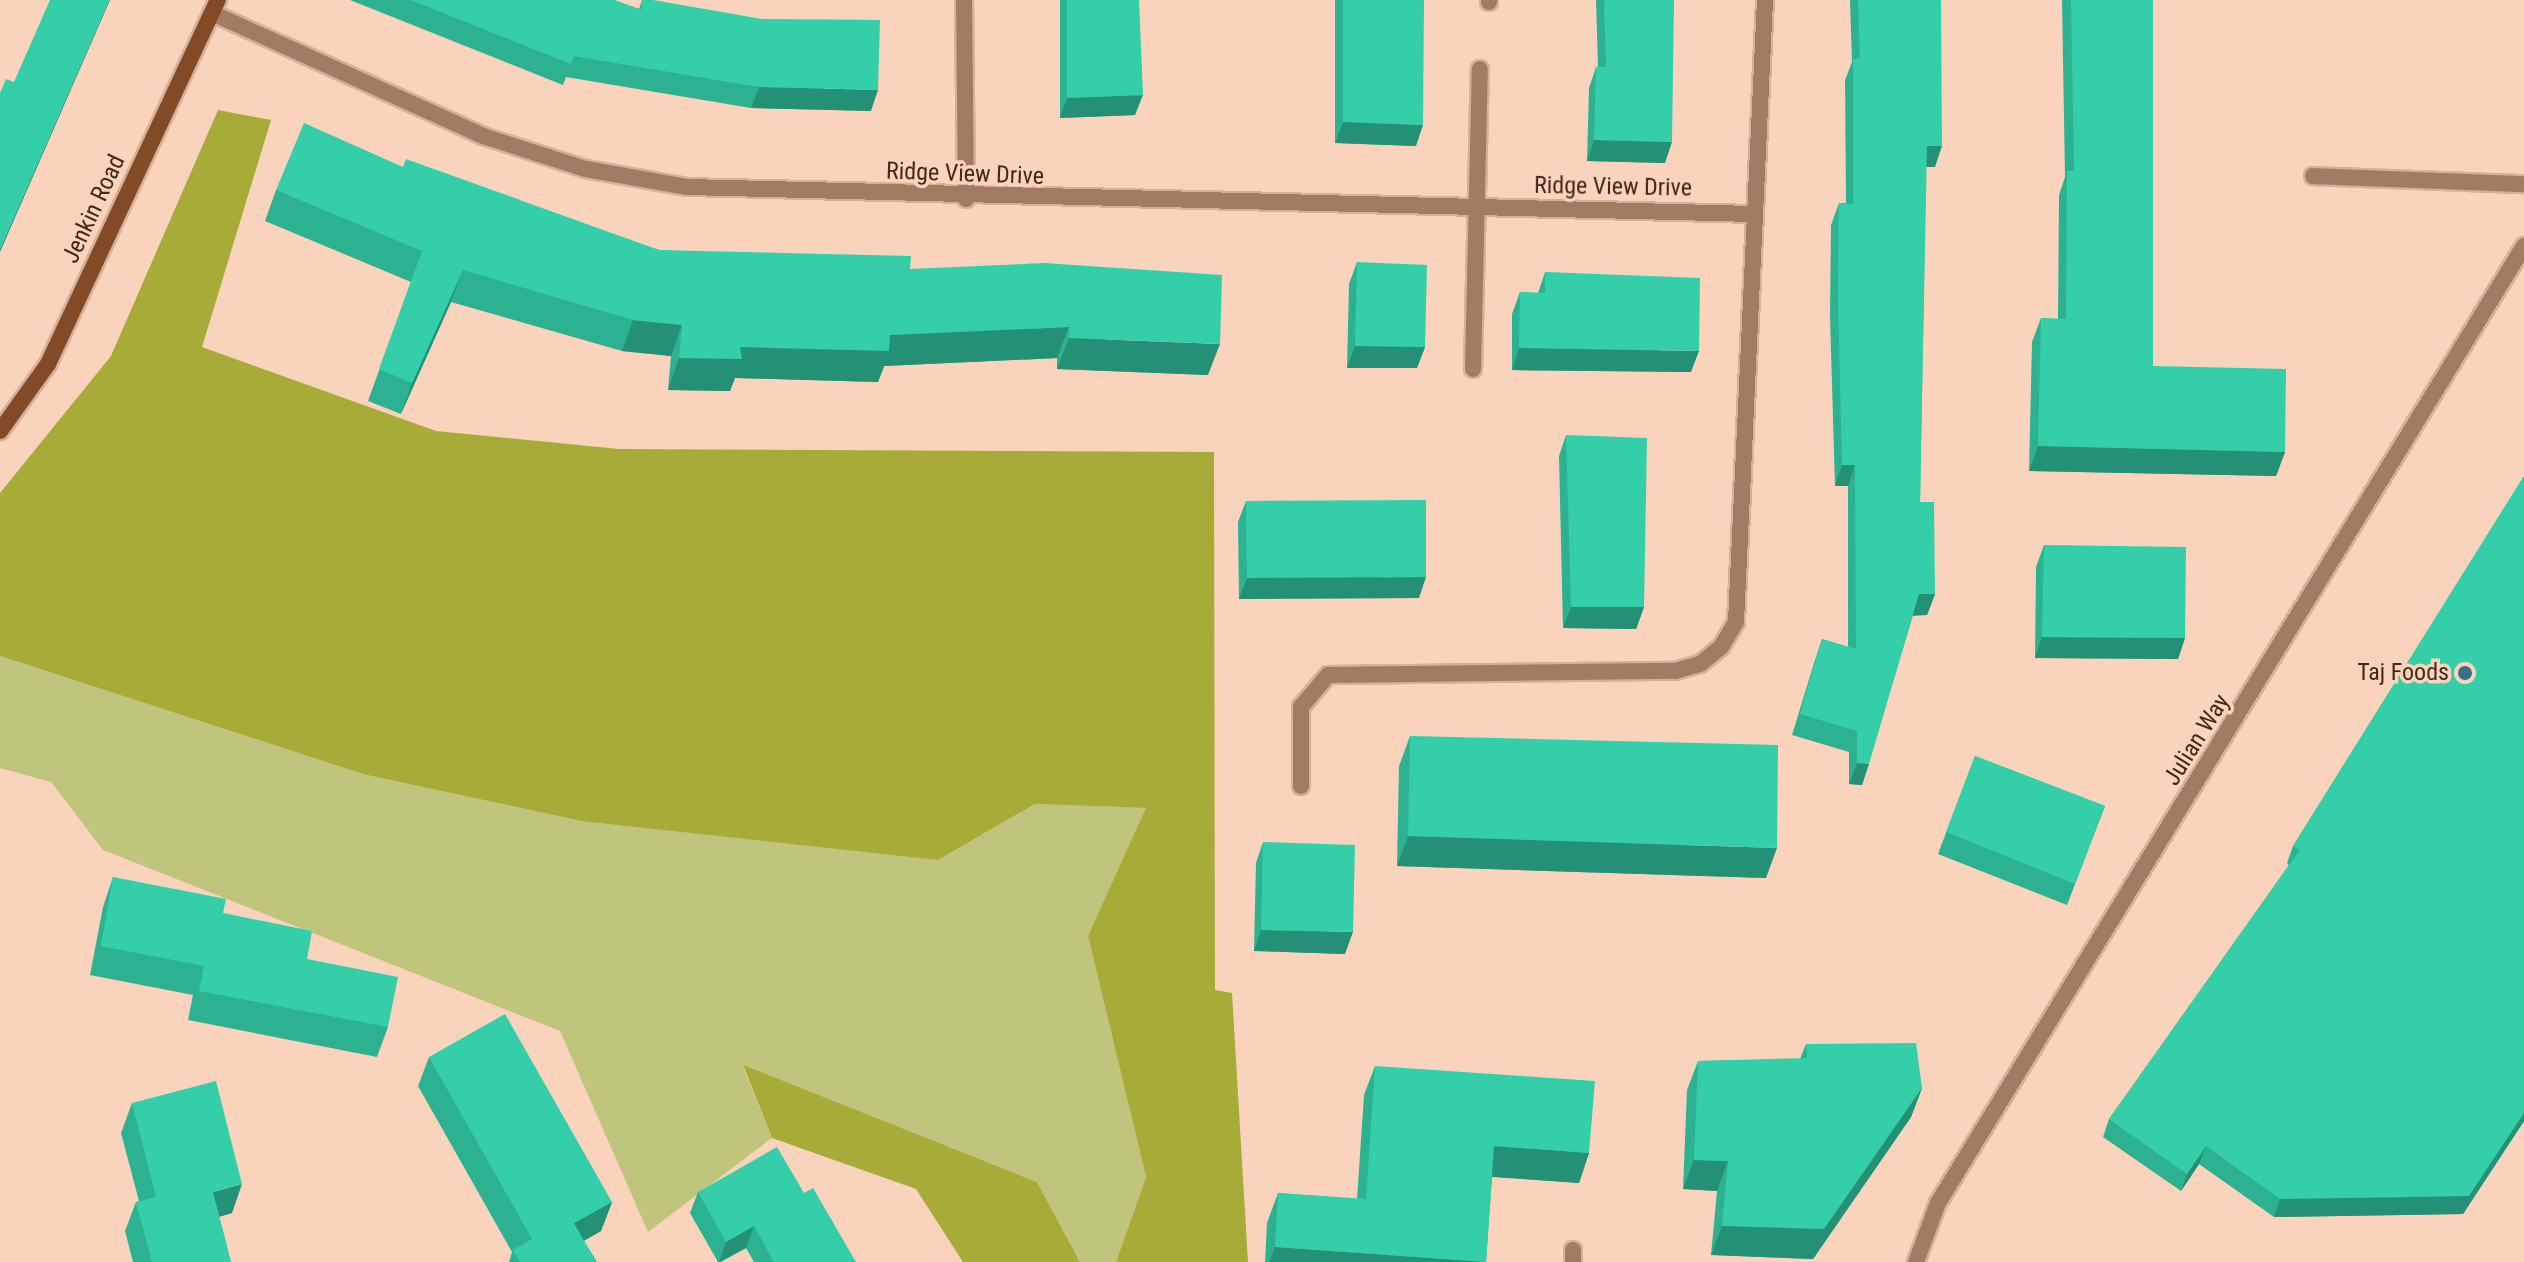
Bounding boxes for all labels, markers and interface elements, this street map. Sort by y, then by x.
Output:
street label: Jenkin Road [56,150,132,268]
street label: Ridge View Drive [886,157,1044,191]
street label: Ridge View Drive [1534,171,1692,203]
place label: Taj Foods [2357,659,2449,687]
marker: Taj Foods [2456,664,2474,682]
street label: Julian Way [2158,689,2236,791]

